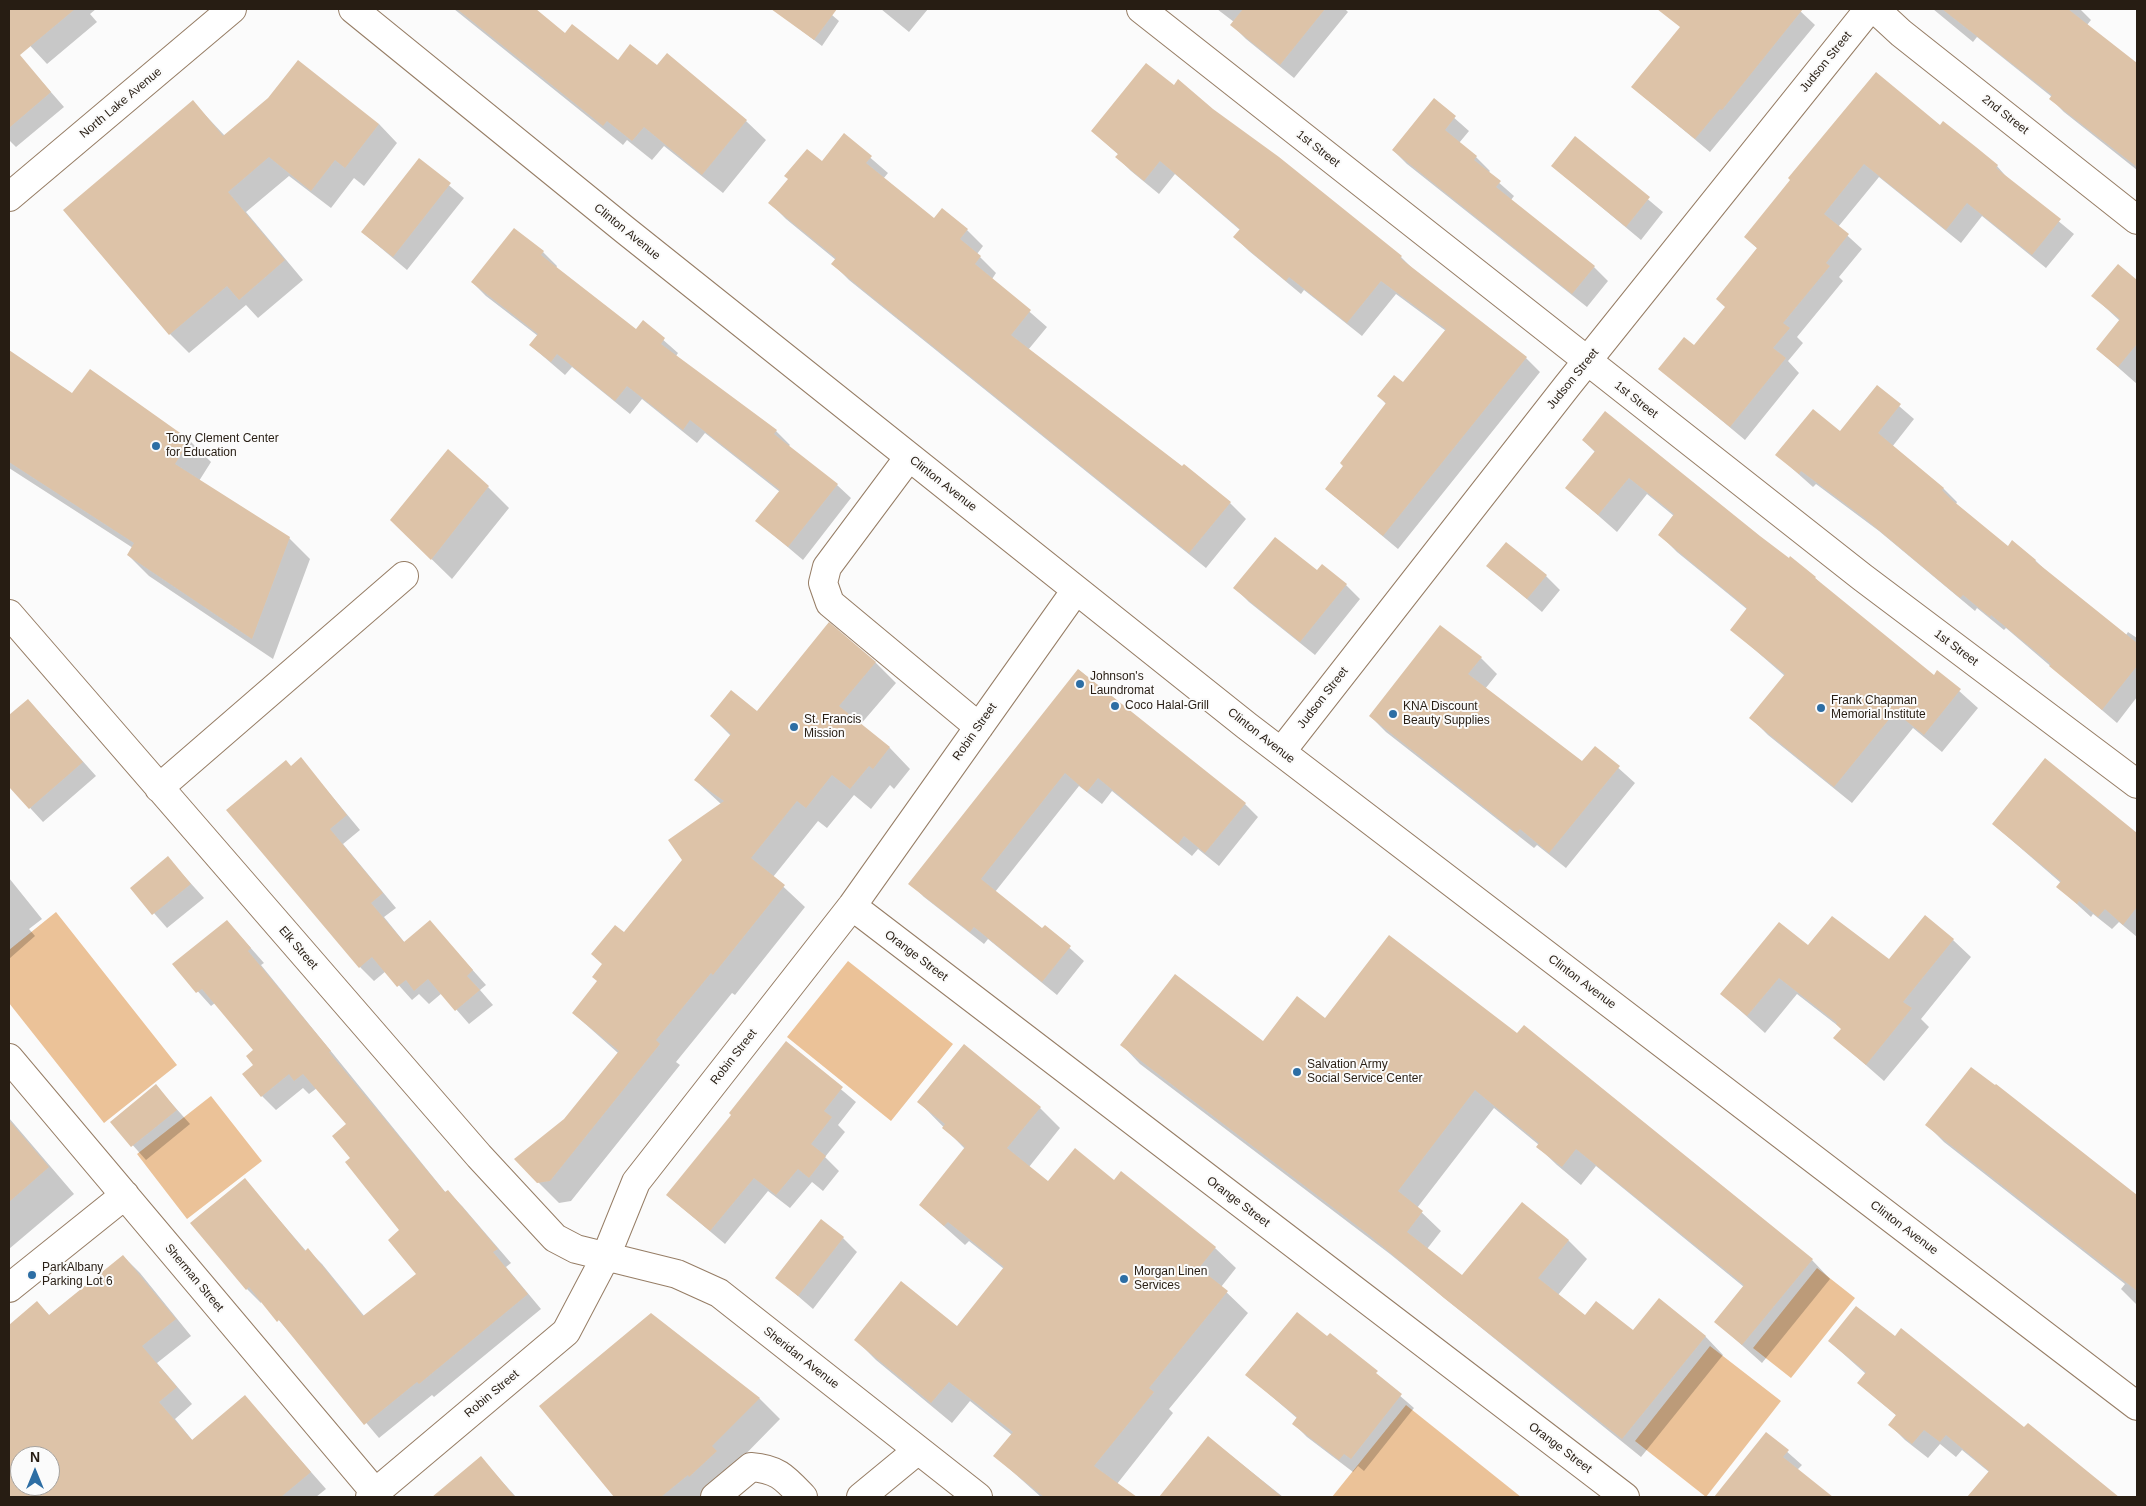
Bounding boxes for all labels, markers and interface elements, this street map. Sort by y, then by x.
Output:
street label: Judson Street [1797,29,1855,95]
street label: North Lake Avenue [77,65,165,141]
street label: 2nd Street [1979,92,2031,138]
street label: 1st Street [1293,128,1343,170]
street label: Clinton Avenue [591,201,663,263]
street label: Judson Street [1544,346,1602,412]
street label: 1st Street [1611,379,1661,421]
place label: Tony Clement Center for Education [166,432,279,460]
marker: Tony Clement Center for Education [150,440,162,452]
street label: Clinton Avenue [907,453,979,515]
street label: 1st Street [1931,627,1981,669]
street label: Judson Street [1295,664,1351,732]
place label: Johnson's Laundromat [1090,670,1154,698]
marker: Johnson's Laundromat [1074,678,1086,690]
place label: Frank Chapman Memorial Institute [1831,694,1926,722]
place label: Coco Halal-Grill [1125,699,1209,713]
marker: Coco Halal-Grill [1109,700,1121,712]
place label: KNA Discount Beauty Supplies [1403,700,1490,728]
street label: Robin Street [950,701,1000,763]
marker: Frank Chapman Memorial Institute [1815,702,1827,714]
street label: Clinton Avenue [1225,705,1297,767]
marker: KNA Discount Beauty Supplies [1387,708,1399,720]
place label: St. Francis Mission [804,713,861,741]
marker: St. Francis Mission [788,721,800,733]
street label: Elk Street [276,924,320,972]
street label: Orange Street [882,928,950,984]
street label: Clinton Avenue [1545,952,1619,1012]
street label: Robin Street [708,1026,760,1088]
place label: Salvation Army Social Service Center [1307,1058,1422,1086]
marker: Salvation Army Social Service Center [1291,1066,1303,1078]
street label: Orange Street [1204,1174,1272,1230]
street label: Clinton Avenue [1867,1198,1941,1258]
street label: Sherman Street [161,1241,227,1315]
place label: ParkAlbany Parking Lot 6 [42,1261,113,1289]
place label: Morgan Linen Services [1134,1265,1207,1293]
marker: ParkAlbany Parking Lot 6 [26,1269,38,1281]
marker: Morgan Linen Services [1118,1273,1130,1285]
street label: Sheridan Avenue [760,1324,842,1392]
street label: Robin Street [462,1367,522,1421]
street label: Orange Street [1526,1420,1594,1476]
north arrow [10,1446,60,1496]
text: N [30,1449,40,1465]

